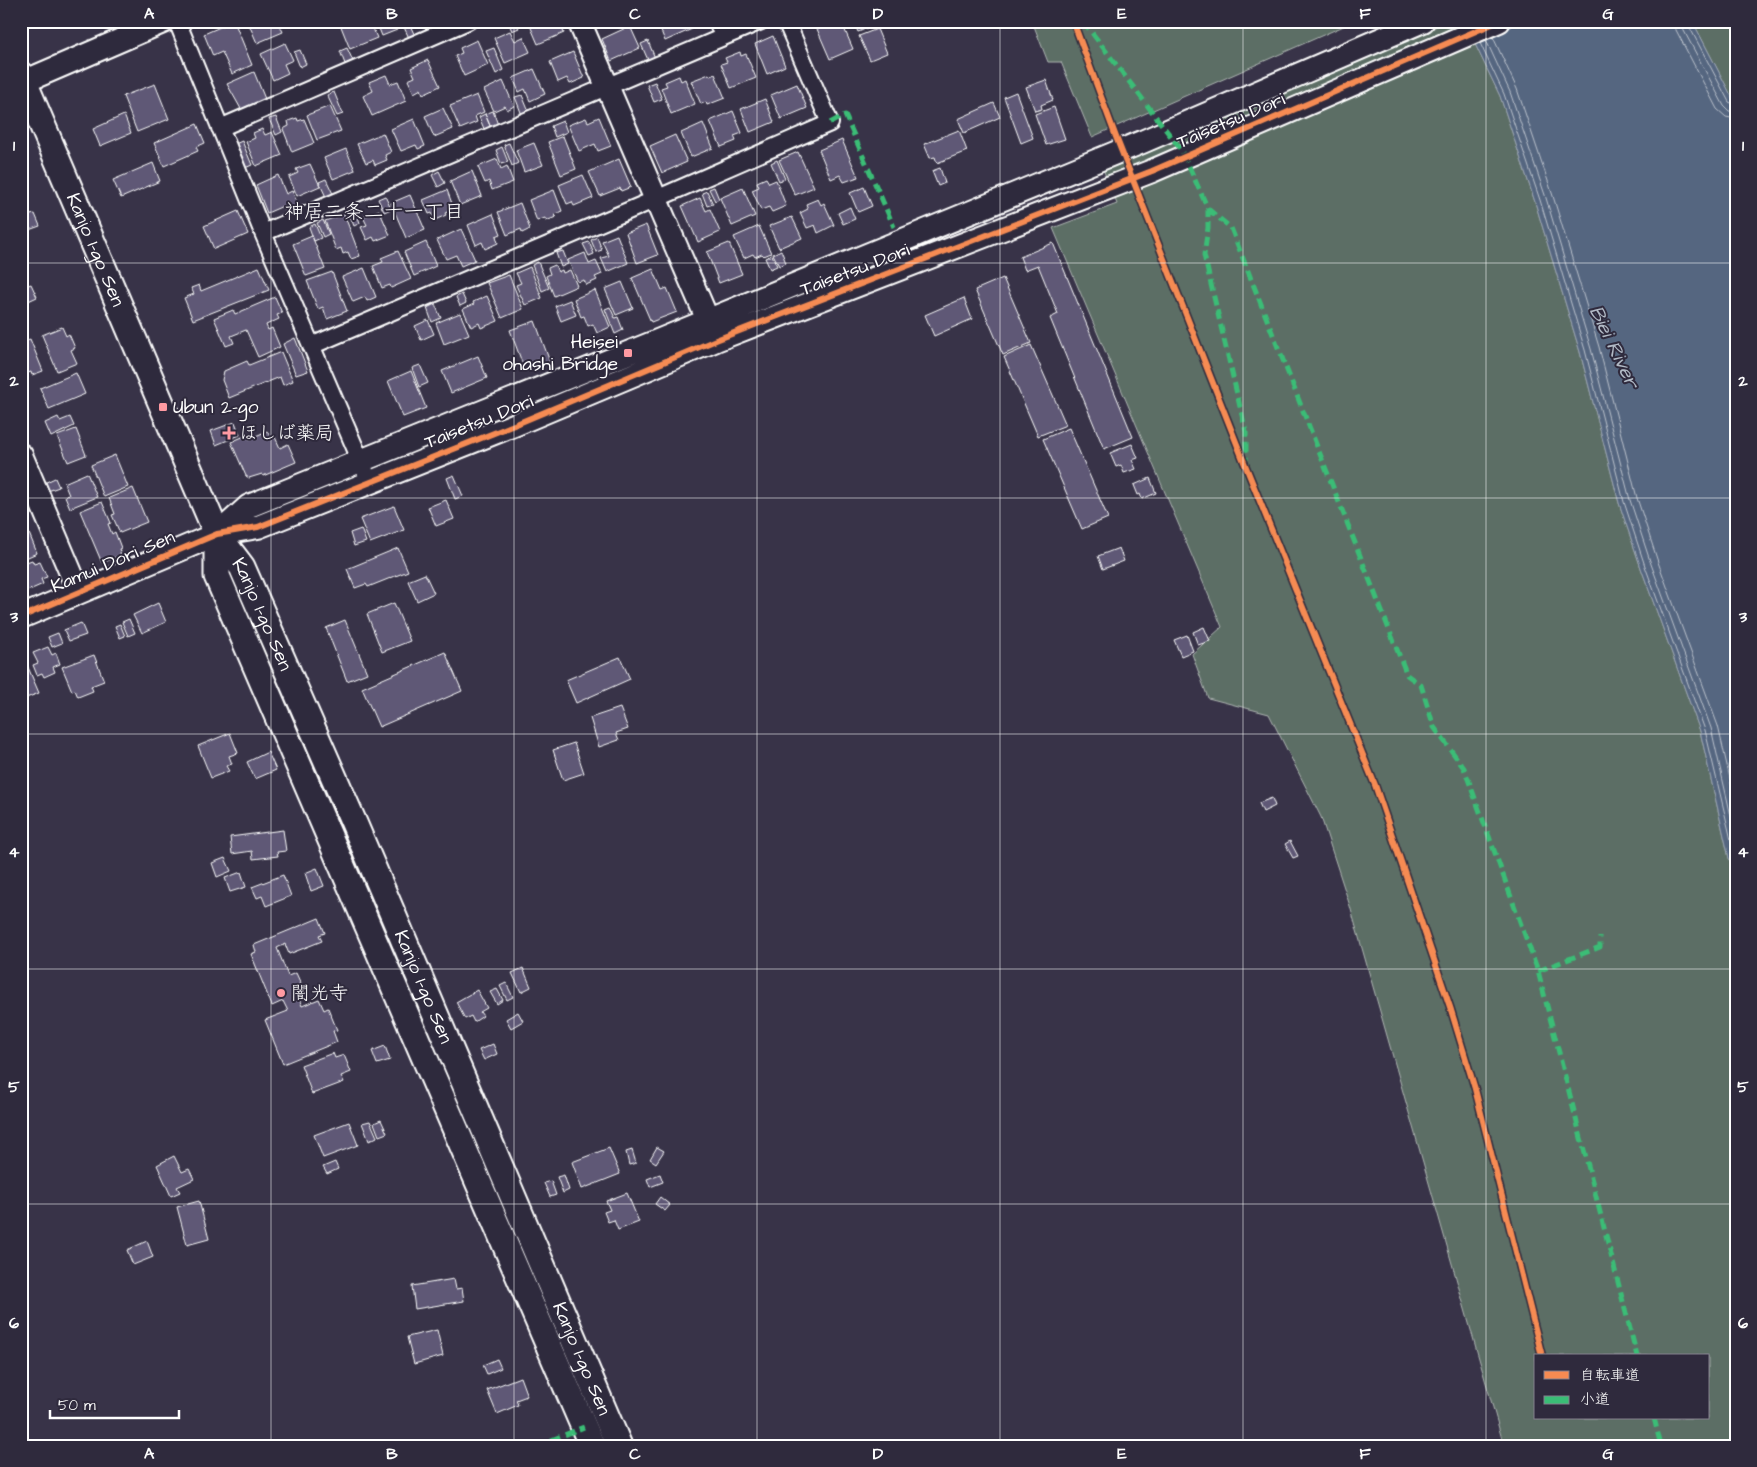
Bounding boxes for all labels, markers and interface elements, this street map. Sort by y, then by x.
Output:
text: A [144,3,155,25]
text: B [386,3,398,25]
text: C [629,3,641,25]
text: D [873,3,884,25]
text: E [1117,3,1127,25]
text: F [1359,3,1371,25]
text: G [1602,3,1614,25]
street label: Taisetsu Dori [1173,86,1289,156]
text: 1 [13,135,16,157]
text: 1 [1742,135,1745,157]
street label: Kanjo 1-go Sen [59,189,132,311]
district label: 神居二条二十一丁目 [284,198,464,226]
street label: Taisetsu Dori [796,237,914,303]
water label: Biei River [1582,301,1647,395]
place label: Heisei ohashi Bridge [502,329,618,379]
marker: Heisei ohashi Bridge [622,347,634,359]
text: 2 [8,370,19,392]
text: 2 [1737,370,1748,392]
street label: Taisetsu Dori [421,388,537,456]
place label: Ubun 2-go [173,394,259,422]
marker: Ubun 2-go [157,401,169,413]
place label: ほしば薬局 [239,420,334,447]
marker: ほしば薬局 [223,427,235,439]
street label: Kamui Dori Sen [47,524,179,600]
street label: Kanjo 1-go Sen [226,552,299,675]
text: 3 [9,606,19,628]
text: 3 [1738,606,1748,628]
text: 4 [9,841,20,863]
text: 4 [1738,841,1749,863]
street label: Kanjo 1-go Sen [388,926,460,1048]
place label: 闇光寺 [291,980,348,1007]
marker: 闇光寺 [275,987,287,999]
text: 5 [8,1076,20,1098]
text: 5 [1737,1076,1749,1098]
street label: Kanjo 1-go Sen [546,1298,618,1420]
text: 6 [9,1312,19,1334]
text: 6 [1738,1312,1748,1334]
legend [1534,1354,1710,1420]
text: 自転車道 [1580,1365,1640,1386]
scale bar [50,1387,179,1419]
text: 小道 [1580,1389,1610,1410]
text: 50 m [58,1395,96,1416]
text: A [144,1443,155,1465]
text: B [386,1443,398,1465]
text: C [629,1443,641,1465]
text: D [873,1443,884,1465]
text: E [1117,1443,1127,1465]
text: F [1359,1443,1371,1465]
text: G [1602,1443,1614,1465]

